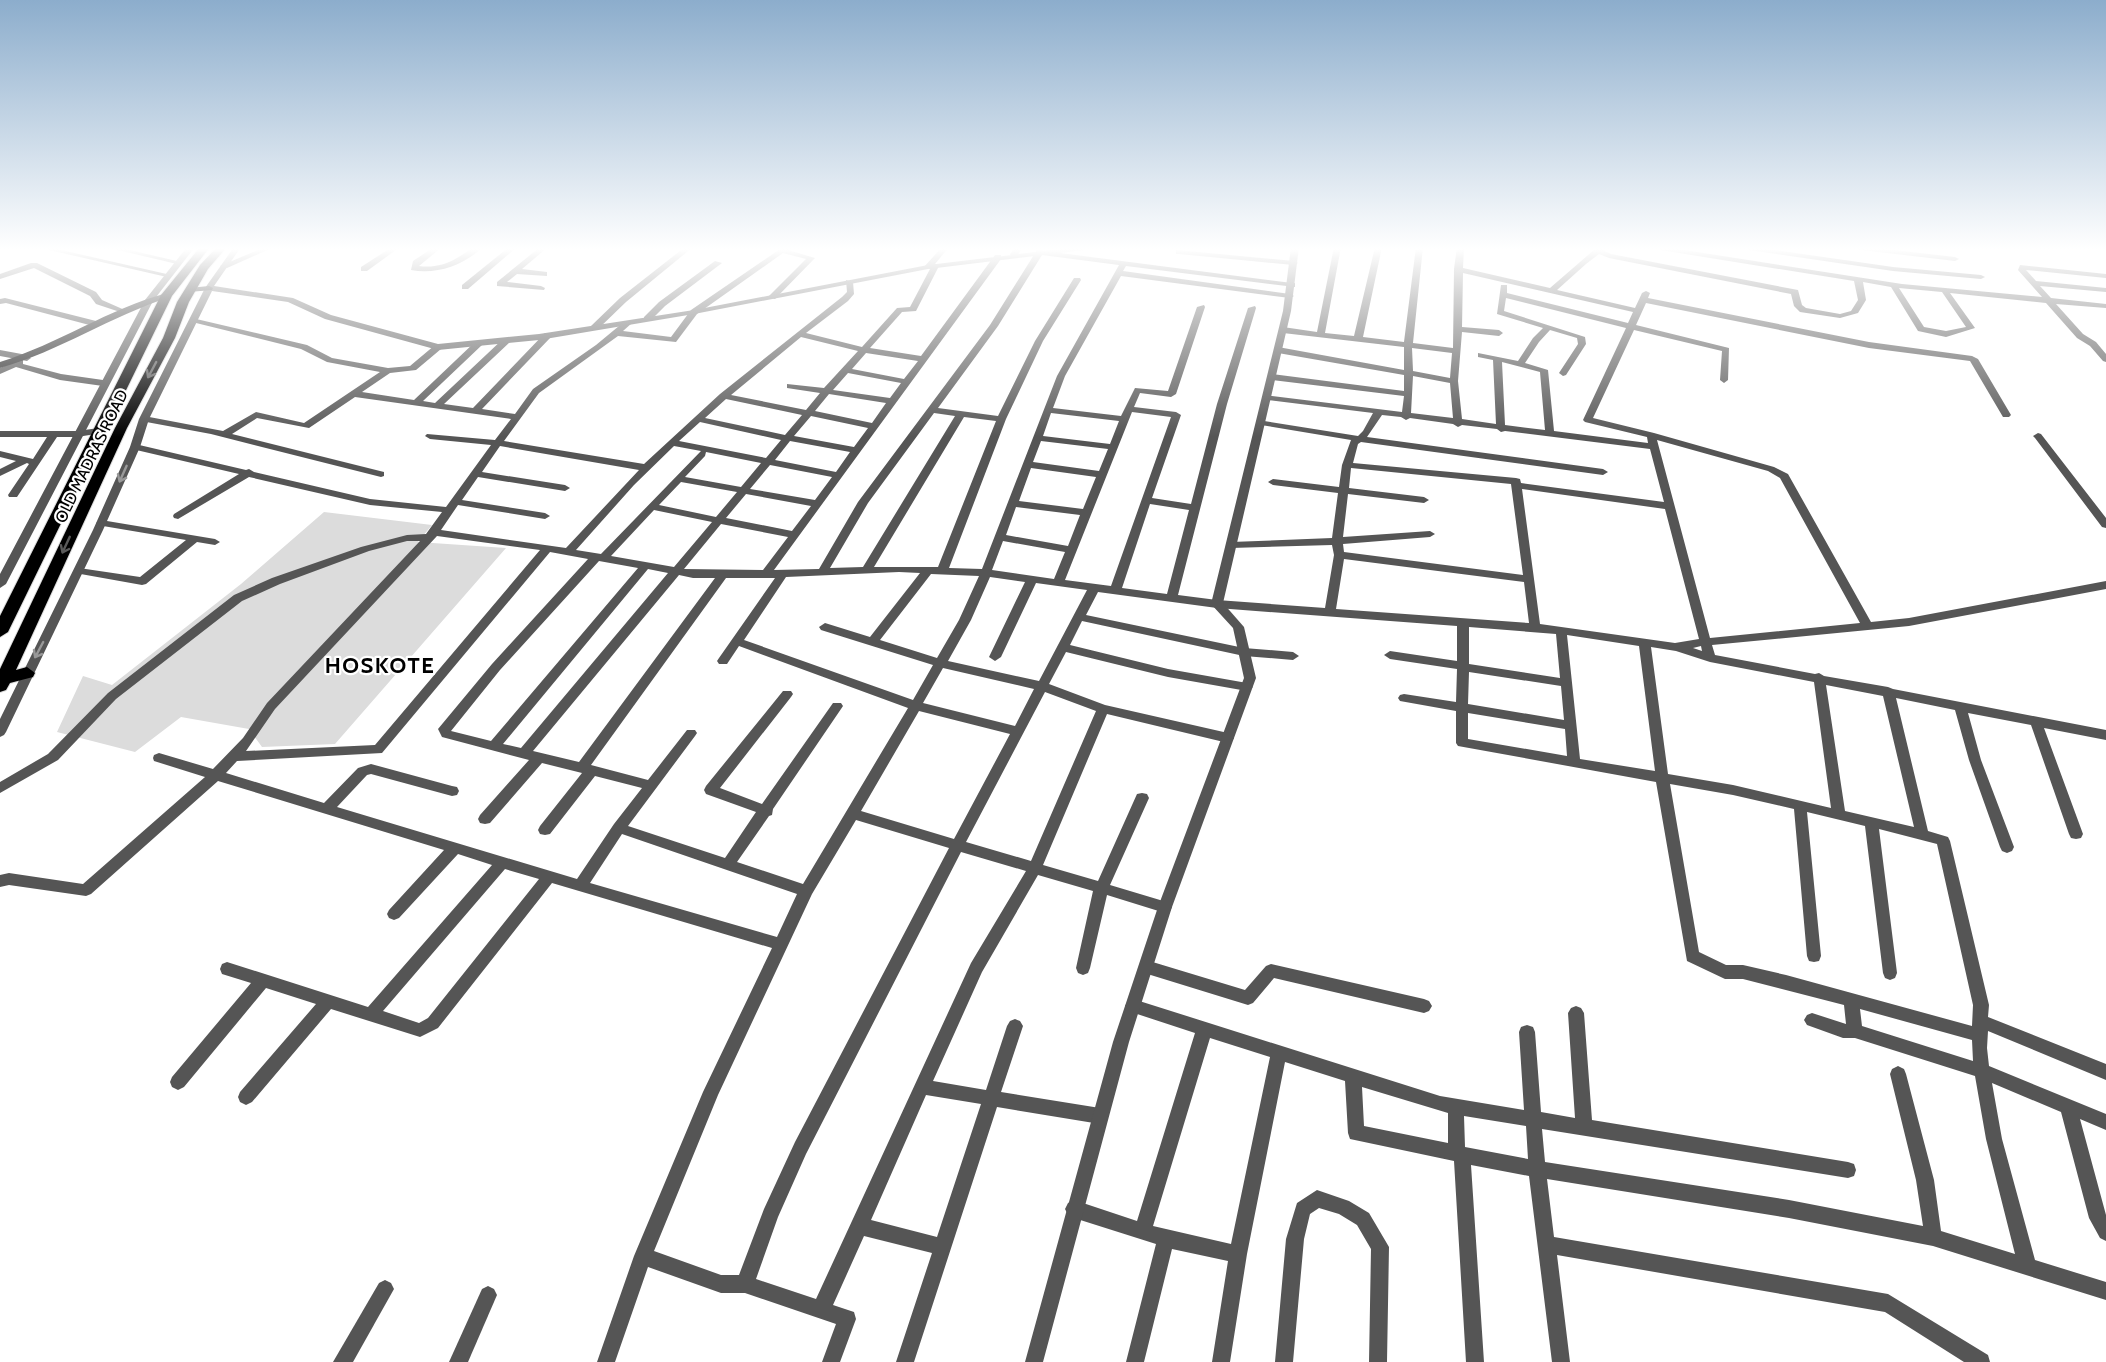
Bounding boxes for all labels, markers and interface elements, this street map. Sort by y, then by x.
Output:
one-way arrow [146,360,157,378]
street label: OLD MADRAS ROAD [51,387,132,526]
one-way arrow [117,464,129,482]
one-way arrow [60,535,72,553]
one-way arrow [33,640,44,658]
district label: HOSKOTE [325,652,435,679]

